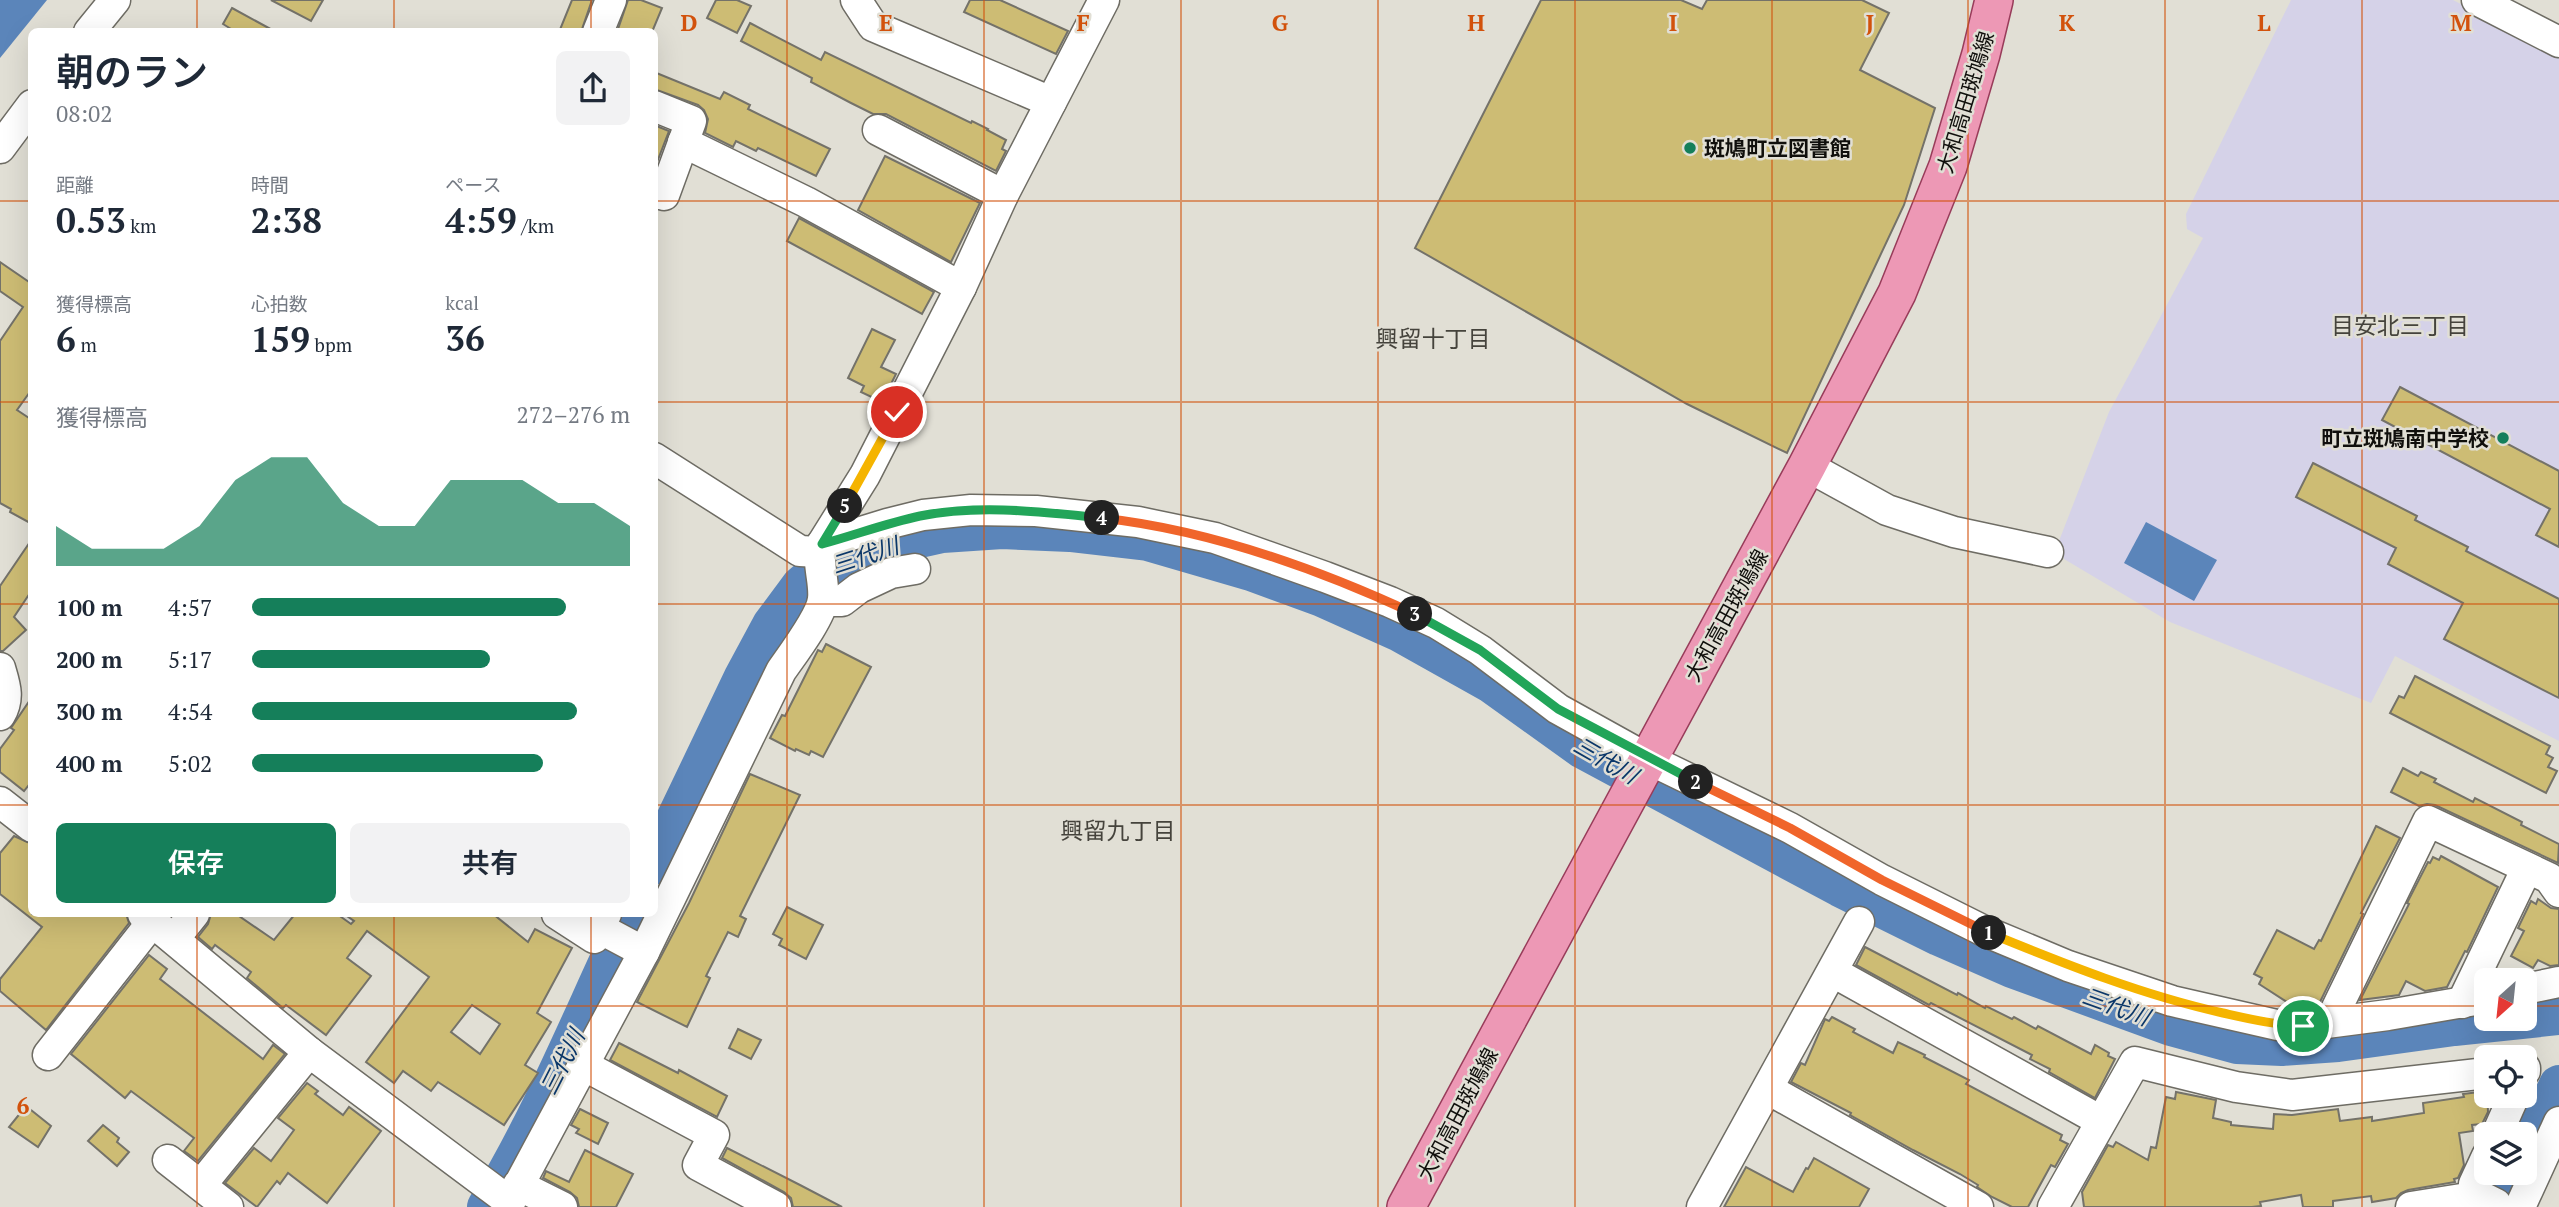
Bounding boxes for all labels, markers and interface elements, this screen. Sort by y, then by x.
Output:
text: D [681,7,698,38]
text: E [879,7,893,38]
text: F [1076,7,1090,38]
text: G [1272,7,1289,38]
text: H [1467,7,1485,38]
text: I [1669,7,1677,38]
text: J [1866,7,1874,38]
text: K [2059,7,2076,38]
text: L [2257,7,2271,38]
text: M [2450,7,2472,38]
street label: 大和高田斑鳩線 [1930,28,2000,176]
text: 朝のラン [56,47,208,97]
button: share [556,51,630,125]
text: 08:02 [56,98,113,129]
place label: 斑鳩町立図書館 [1704,134,1851,162]
marker: 斑鳩町立図書館 [1682,140,1698,156]
text: 距離 [56,172,94,197]
text: 時間 [251,172,289,197]
text: ペース [445,172,501,197]
text: 0.53 [56,197,126,243]
text: 2:38 [251,197,322,243]
text: 4:59 [445,197,517,243]
text: km [126,213,157,238]
text: /km [517,213,554,238]
text: kcal [445,290,479,315]
text: 獲得標高 [56,291,132,316]
text: 心拍数 [251,291,308,316]
district label: 目安北三丁目 [2331,310,2469,341]
text: 36 [445,315,485,361]
text: 6 [56,316,76,362]
text: 159 [251,316,310,362]
district label: 興留十丁目 [1376,323,1491,354]
text: m [76,332,97,357]
text: bpm [310,332,352,357]
pin [867,382,927,442]
icon: check [878,393,916,431]
text: 272–276 m [517,399,630,430]
text: 獲得標高 [56,402,148,433]
place label: 町立斑鳩南中学校 [2321,424,2489,452]
marker: 町立斑鳩南中学校 [2495,430,2511,446]
pin: 5 [828,489,862,524]
text: 5 [839,493,850,518]
pin: 4 [1084,500,1120,536]
text: 4 [1096,505,1107,530]
water label: 三代川 [827,529,905,580]
street label: 大和高田斑鳩線 [1678,544,1774,686]
text: 100 m [56,592,122,623]
text: 4:57 [168,592,212,623]
pin: 3 [1398,596,1432,632]
text: 3 [1409,601,1420,626]
text: 200 m [56,644,122,675]
text: 5:17 [168,644,212,675]
text: 300 m [56,696,122,727]
text: 4:54 [168,696,212,727]
water label: 三代川 [1568,729,1646,792]
text: 400 m [56,748,122,779]
text: 5:02 [168,748,212,779]
pin: 2 [1678,764,1714,800]
text: 2 [1690,769,1701,794]
district label: 興留九丁目 [1061,815,1176,846]
button: 保存 [56,823,336,903]
button: 共有 [350,823,630,903]
pin: 1 [1972,916,2007,950]
text: 1 [1983,920,1994,945]
north arrow [2474,968,2538,1031]
map controls [2474,968,2537,1185]
water label: 三代川 [2078,980,2157,1033]
pin [2273,996,2333,1056]
icon: arrive [2284,1007,2322,1045]
water label: 三代川 [533,1022,593,1100]
street label: 大和高田斑鳩線 [1410,1043,1504,1185]
button: locate [2474,1045,2537,1108]
text: 6 [17,1090,30,1121]
button: layers [2474,1122,2537,1185]

